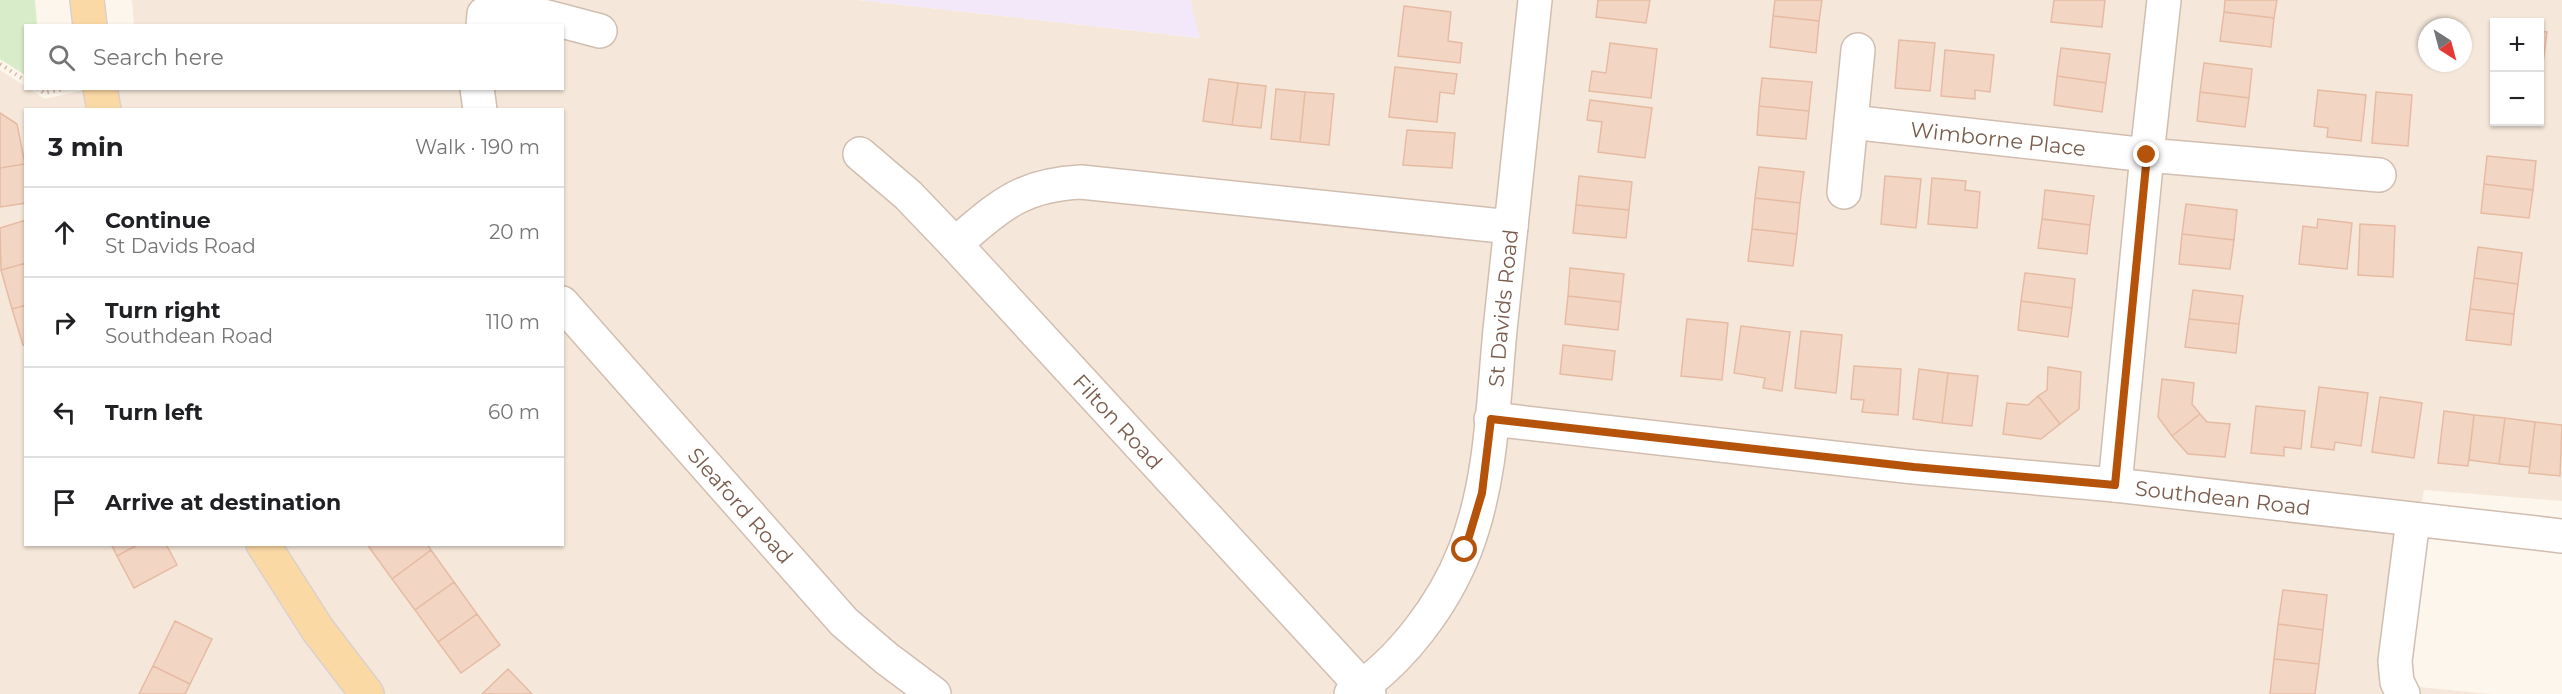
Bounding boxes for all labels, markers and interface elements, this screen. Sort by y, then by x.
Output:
north arrow [2418,18,2472,72]
map controls [2490,18,2544,126]
button: + [2490,18,2544,72]
search box [24,24,564,90]
icon: search [45,41,78,74]
text: Search here [93,44,224,71]
button: − [2490,72,2544,126]
street label: Wimborne Place [1909,116,2087,161]
text: 3 min [48,131,124,163]
text: Walk · 190 m [415,135,540,159]
route end [2133,141,2159,167]
text: Continue [105,207,211,234]
icon: ahead [48,216,81,249]
text: 20 m [489,220,540,244]
street label: St Davids Road [1483,228,1523,388]
text: St Davids Road [105,234,256,258]
text: Turn right [105,297,220,324]
icon: right [48,306,81,339]
text: 110 m [486,310,540,334]
text: Southdean Road [105,324,273,348]
street label: Filton Road [1068,369,1168,474]
icon: left [48,396,81,429]
text: Turn left [105,399,203,426]
text: 60 m [488,400,540,424]
street label: Sleaford Road [683,442,799,568]
street label: Southdean Road [2134,475,2312,520]
icon: arrive [48,486,81,519]
text: Arrive at destination [105,489,341,516]
route start [1451,536,1477,562]

